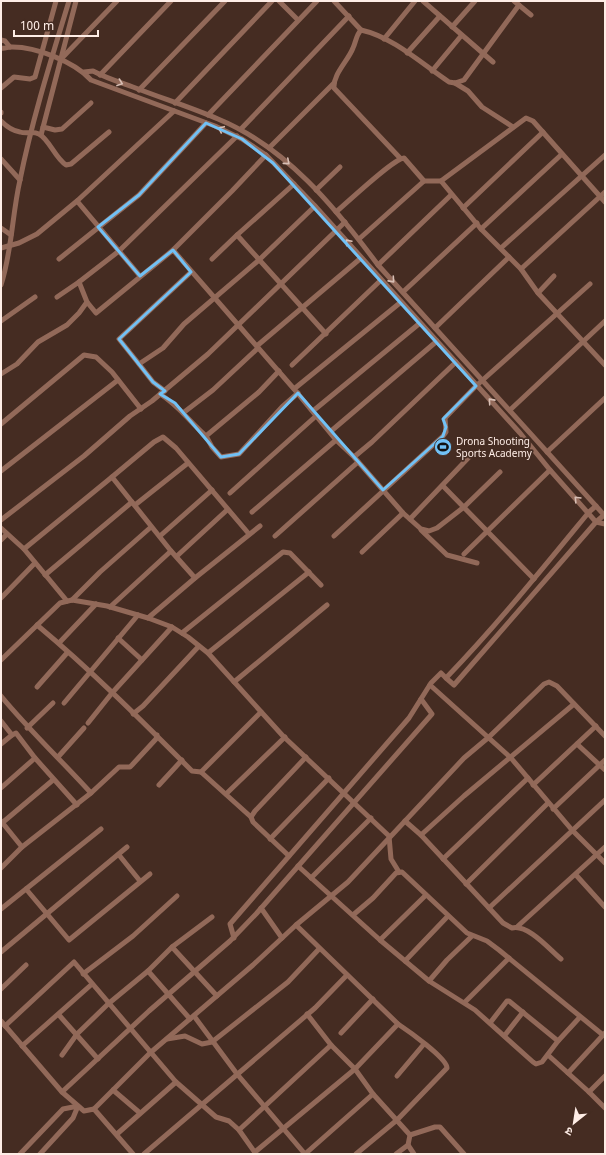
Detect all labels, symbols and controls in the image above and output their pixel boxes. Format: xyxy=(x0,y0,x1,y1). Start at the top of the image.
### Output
scale bar xyxy=(14,12,98,38)
text: 100 m xyxy=(20,19,54,35)
one-way arrow xyxy=(117,78,124,86)
one-way arrow xyxy=(217,126,225,134)
one-way arrow xyxy=(282,157,290,164)
one-way arrow xyxy=(345,240,352,247)
one-way arrow xyxy=(387,275,394,282)
one-way arrow xyxy=(489,399,496,406)
place label: Drona Shooting Sports Academy xyxy=(456,436,533,461)
sports icon: Drona Shooting Sports Academy xyxy=(433,437,453,457)
one-way arrow xyxy=(574,496,582,504)
north arrow xyxy=(554,1103,594,1143)
text: उ xyxy=(563,1123,576,1138)

